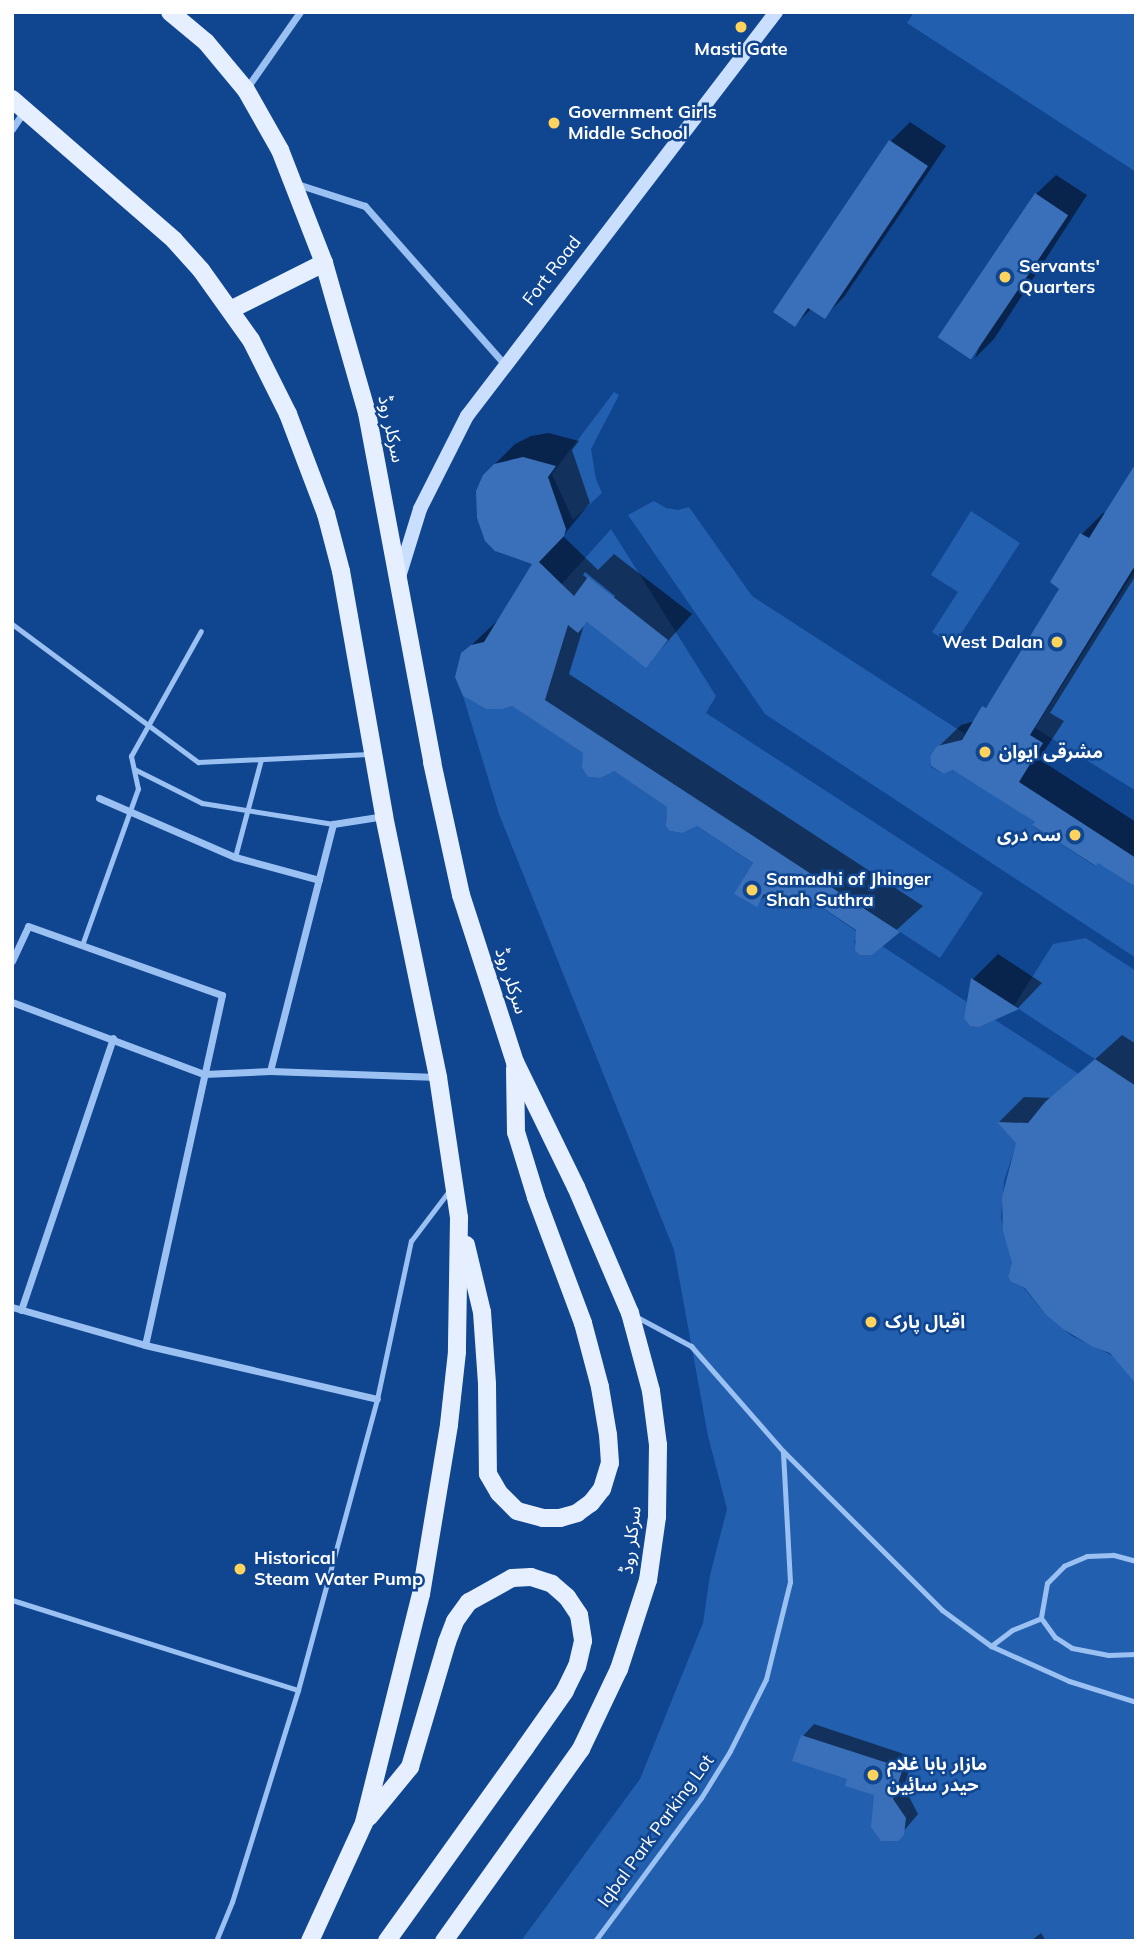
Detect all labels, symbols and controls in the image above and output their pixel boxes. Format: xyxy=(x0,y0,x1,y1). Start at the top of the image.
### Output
marker: Masti Gate xyxy=(733,19,749,35)
place label: Masti Gate xyxy=(694,38,788,60)
place label: Government Girls Middle School xyxy=(568,102,717,144)
marker: Government Girls Middle School xyxy=(546,115,562,131)
street label: Fort Road xyxy=(518,232,586,310)
place label: Servants' Quarters xyxy=(1019,256,1100,298)
marker: Servants' Quarters xyxy=(997,269,1013,285)
street label: سرکلر روڈ xyxy=(373,393,409,465)
place label: West Dalan xyxy=(942,631,1043,653)
marker: West Dalan xyxy=(1049,634,1065,650)
place label: مشرقی ایوان xyxy=(999,741,1103,763)
marker: مشرقی ایوان xyxy=(977,744,993,760)
place label: سہ دری xyxy=(997,824,1061,846)
marker: سہ دری xyxy=(1067,827,1083,843)
place label: Samadhi of Jhinger Shah Suthra xyxy=(766,869,931,912)
marker: Samadhi of Jhinger Shah Suthra xyxy=(744,882,760,898)
street label: سرکلر روڈ xyxy=(490,945,532,1017)
place label: اقبال پارک xyxy=(885,1311,965,1333)
marker: اقبال پارک xyxy=(863,1314,879,1330)
street label: سرکلر روڈ xyxy=(616,1505,646,1575)
place label: Historical Steam Water Pump xyxy=(254,1548,423,1590)
marker: Historical Steam Water Pump xyxy=(232,1561,248,1577)
street label: Iqbal Park Parking Lot xyxy=(593,1751,719,1911)
place label: مازار بابا غلام حیدر سائِین xyxy=(887,1754,987,1796)
marker: مازار بابا غلام حیدر سائِین xyxy=(865,1767,881,1783)

